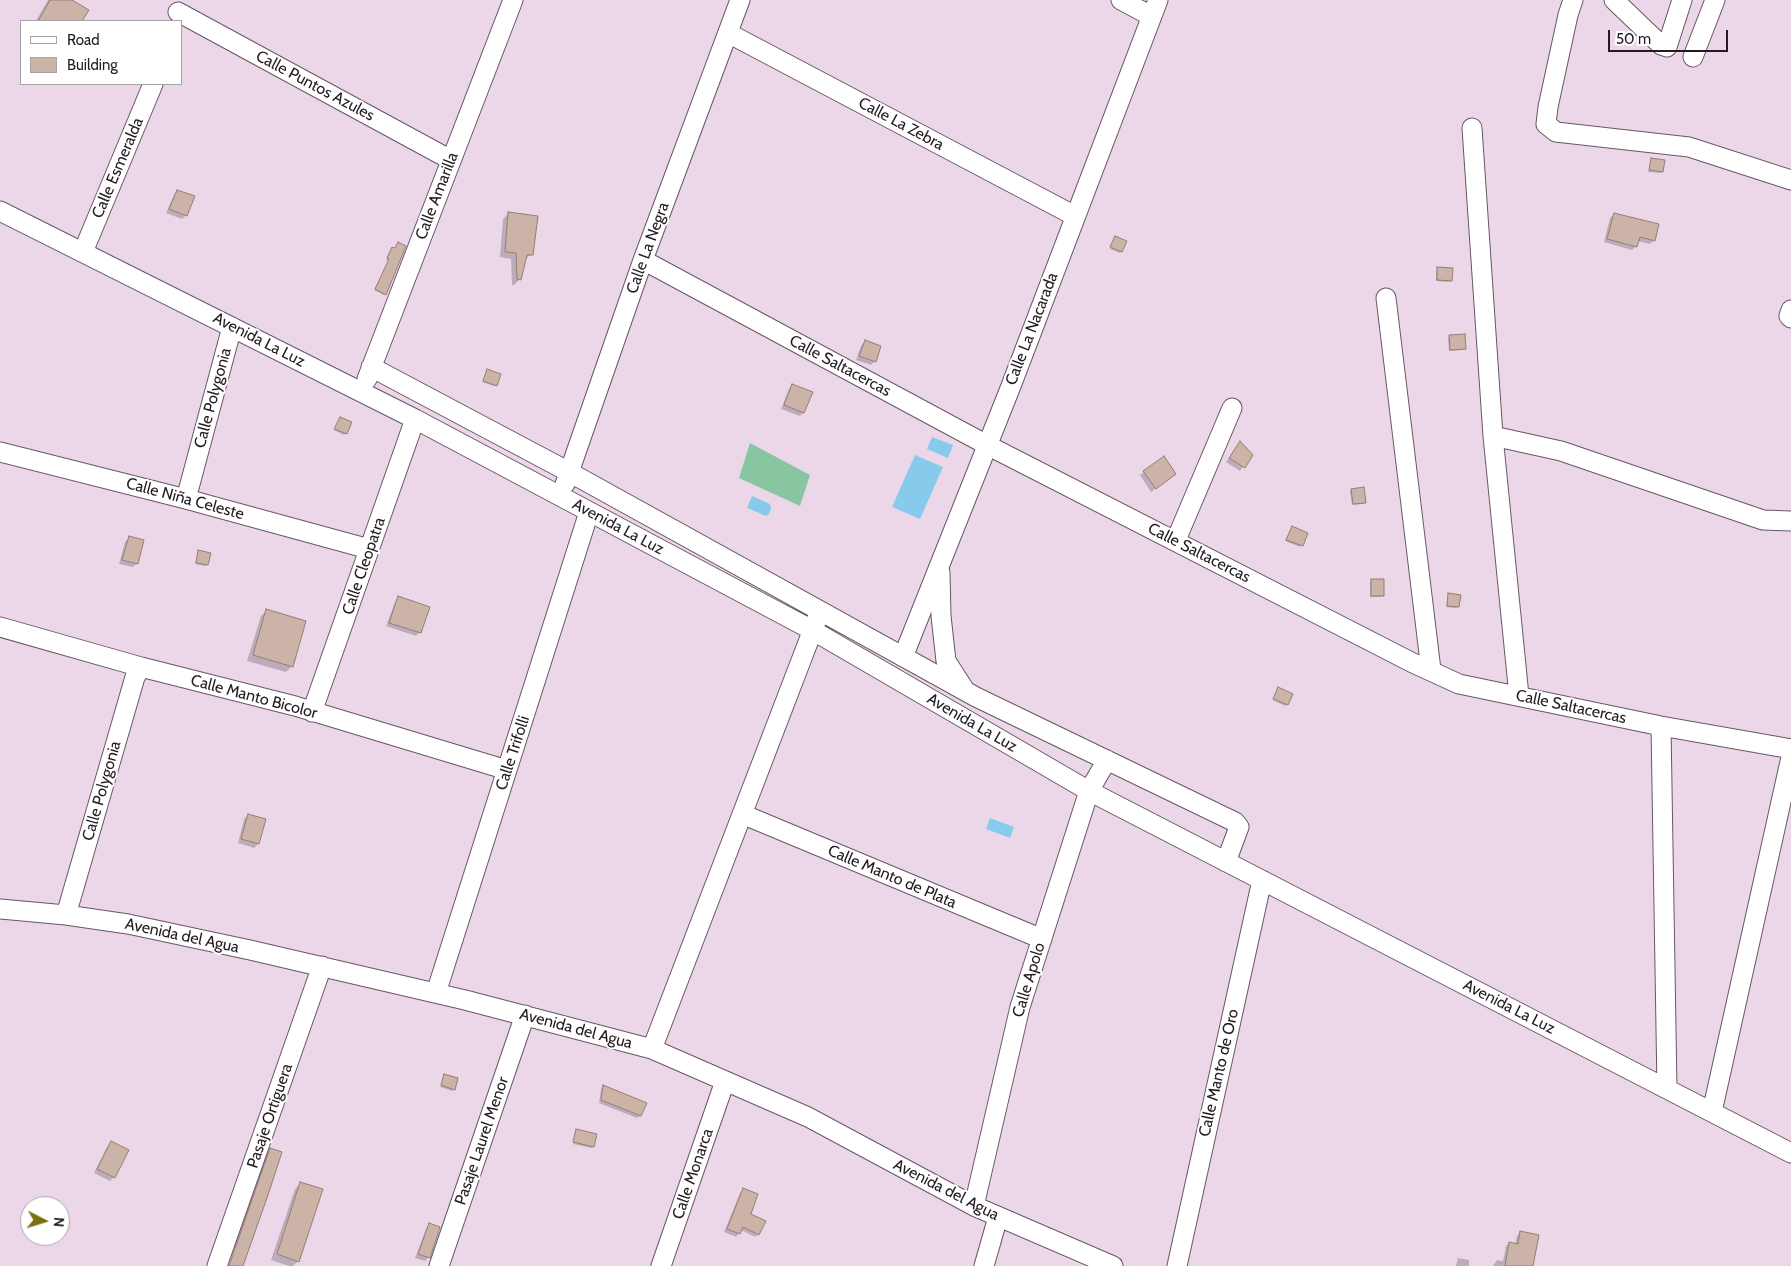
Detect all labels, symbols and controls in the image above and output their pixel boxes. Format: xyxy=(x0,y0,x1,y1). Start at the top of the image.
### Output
legend xyxy=(20,20,182,85)
scale bar xyxy=(1611,20,1731,52)
text: 50 m xyxy=(1616,30,1651,48)
text: Road xyxy=(67,31,100,49)
street label: Calle Puntos Azules xyxy=(252,47,378,125)
text: Building xyxy=(67,56,118,74)
street label: Calle La Zebra xyxy=(855,93,947,155)
street label: Calle Esmeralda xyxy=(88,115,148,221)
street label: Calle Amarilla xyxy=(412,150,462,242)
street label: Calle La Negra xyxy=(623,200,673,296)
street label: Calle La Nacarada xyxy=(1002,270,1062,388)
street label: Avenida La Luz xyxy=(210,309,308,371)
street label: Calle Saltacercas xyxy=(786,331,894,401)
street label: Calle Polygonia xyxy=(190,346,236,450)
street label: Calle Niña Celeste xyxy=(124,474,246,524)
street label: Avenida La Luz xyxy=(569,495,667,559)
street label: Calle Cleopatra xyxy=(338,515,390,617)
street label: Calle Saltacercas xyxy=(1145,519,1253,587)
street label: Calle Manto Bicolor xyxy=(189,671,319,723)
street label: Calle Saltacercas xyxy=(1514,686,1628,728)
street label: Avenida La Luz xyxy=(924,689,1020,757)
street label: Calle Trifolli xyxy=(492,713,534,793)
street label: Calle Polygonia xyxy=(79,739,125,843)
street label: Calle Manto de Plata xyxy=(825,841,959,913)
street label: Avenida del Agua xyxy=(123,915,241,957)
street label: Calle Apolo xyxy=(1009,940,1049,1020)
street label: Avenida La Luz xyxy=(1460,976,1558,1038)
street label: Avenida del Agua xyxy=(518,1005,634,1053)
street label: Calle Manto de Oro xyxy=(1195,1007,1243,1139)
street label: Pasaje Ortiguera xyxy=(243,1061,297,1171)
street label: Pasaje Laurel Menor xyxy=(451,1074,513,1208)
street label: Calle Monarca xyxy=(668,1126,718,1222)
street label: Avenida del Agua xyxy=(890,1155,1002,1225)
north arrow xyxy=(20,1196,70,1246)
text: N xyxy=(50,1217,68,1228)

